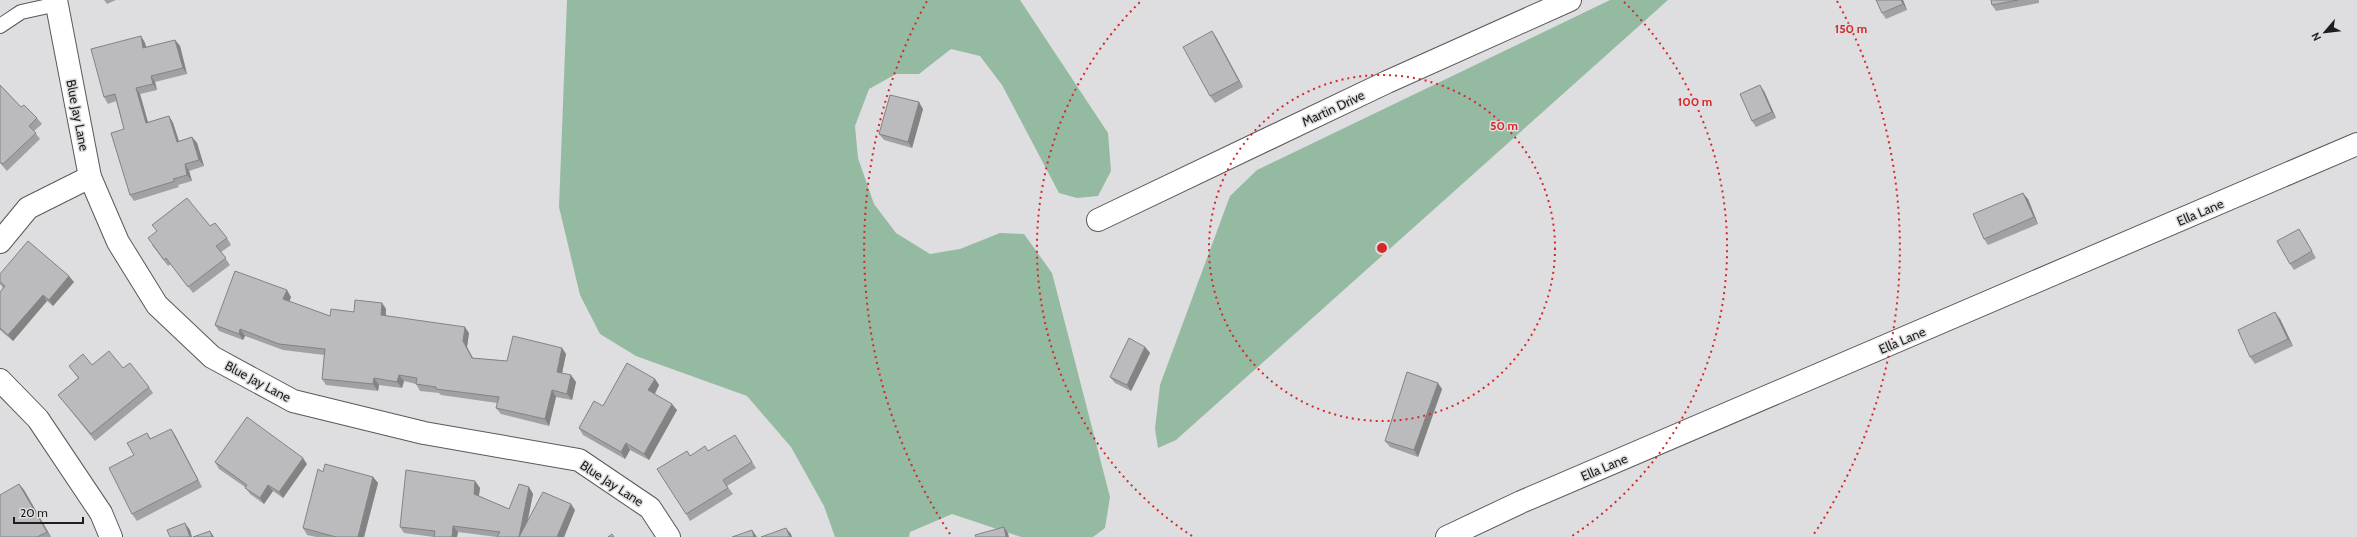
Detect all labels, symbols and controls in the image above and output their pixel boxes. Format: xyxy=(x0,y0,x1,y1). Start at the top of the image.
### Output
north arrow xyxy=(2305,12,2345,52)
text: 150 m xyxy=(1835,21,1867,36)
text: N xyxy=(2308,30,2324,43)
street label: Blue Jay Lane xyxy=(63,78,93,152)
street label: Martin Drive xyxy=(1299,86,1367,129)
text: 100 m xyxy=(1678,94,1712,109)
text: 50 m xyxy=(1490,118,1518,133)
street label: Ella Lane xyxy=(2174,195,2226,229)
centre of rings xyxy=(1375,241,1389,255)
street label: Ella Lane xyxy=(1876,323,1928,357)
street label: Blue Jay Lane xyxy=(222,357,294,405)
street label: Ella Lane xyxy=(1578,450,1630,484)
street label: Blue Jay Lane xyxy=(577,457,647,510)
scale bar xyxy=(14,499,83,525)
text: 20 m xyxy=(20,505,48,520)

